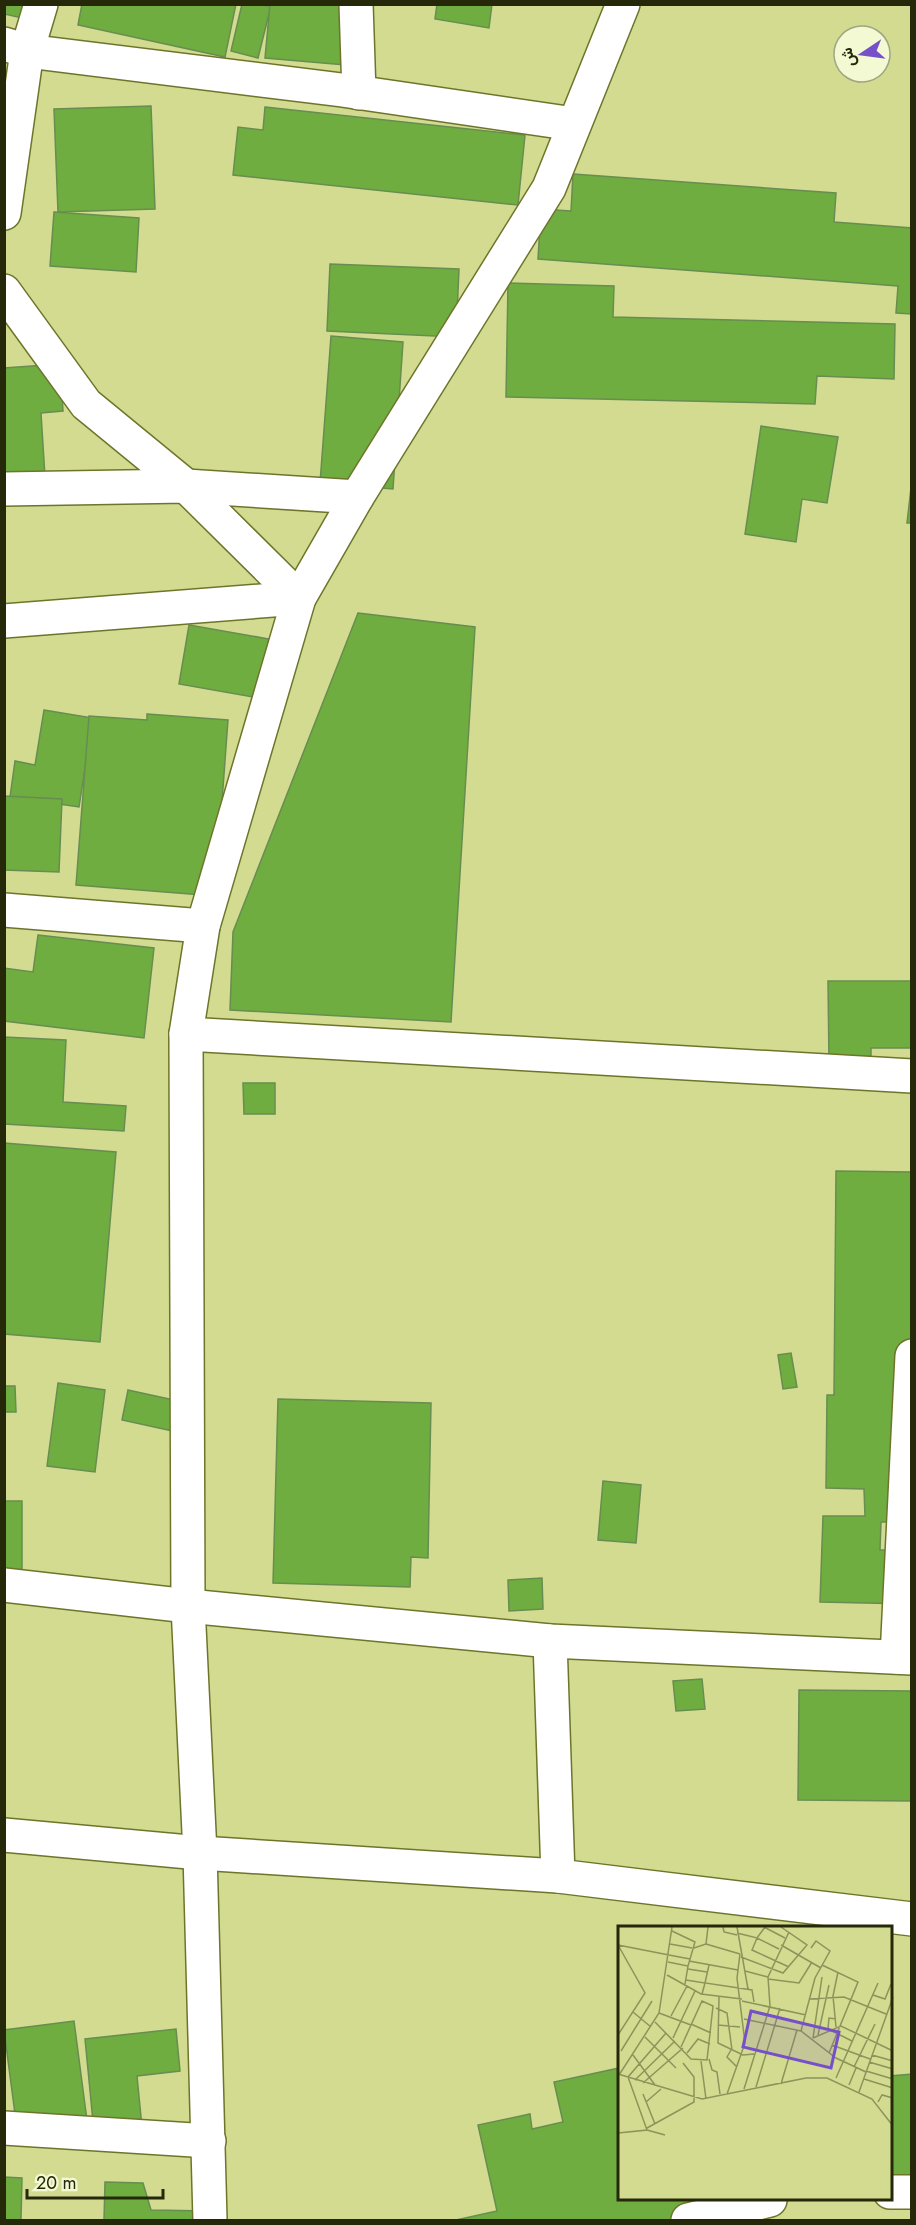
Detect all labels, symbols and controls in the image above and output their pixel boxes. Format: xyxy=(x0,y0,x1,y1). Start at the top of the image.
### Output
north arrow xyxy=(832,24,892,84)
text: ش xyxy=(835,45,861,69)
inset map xyxy=(618,1926,892,2201)
scale bar xyxy=(27,2162,164,2200)
text: 20 m xyxy=(36,2170,76,2196)

